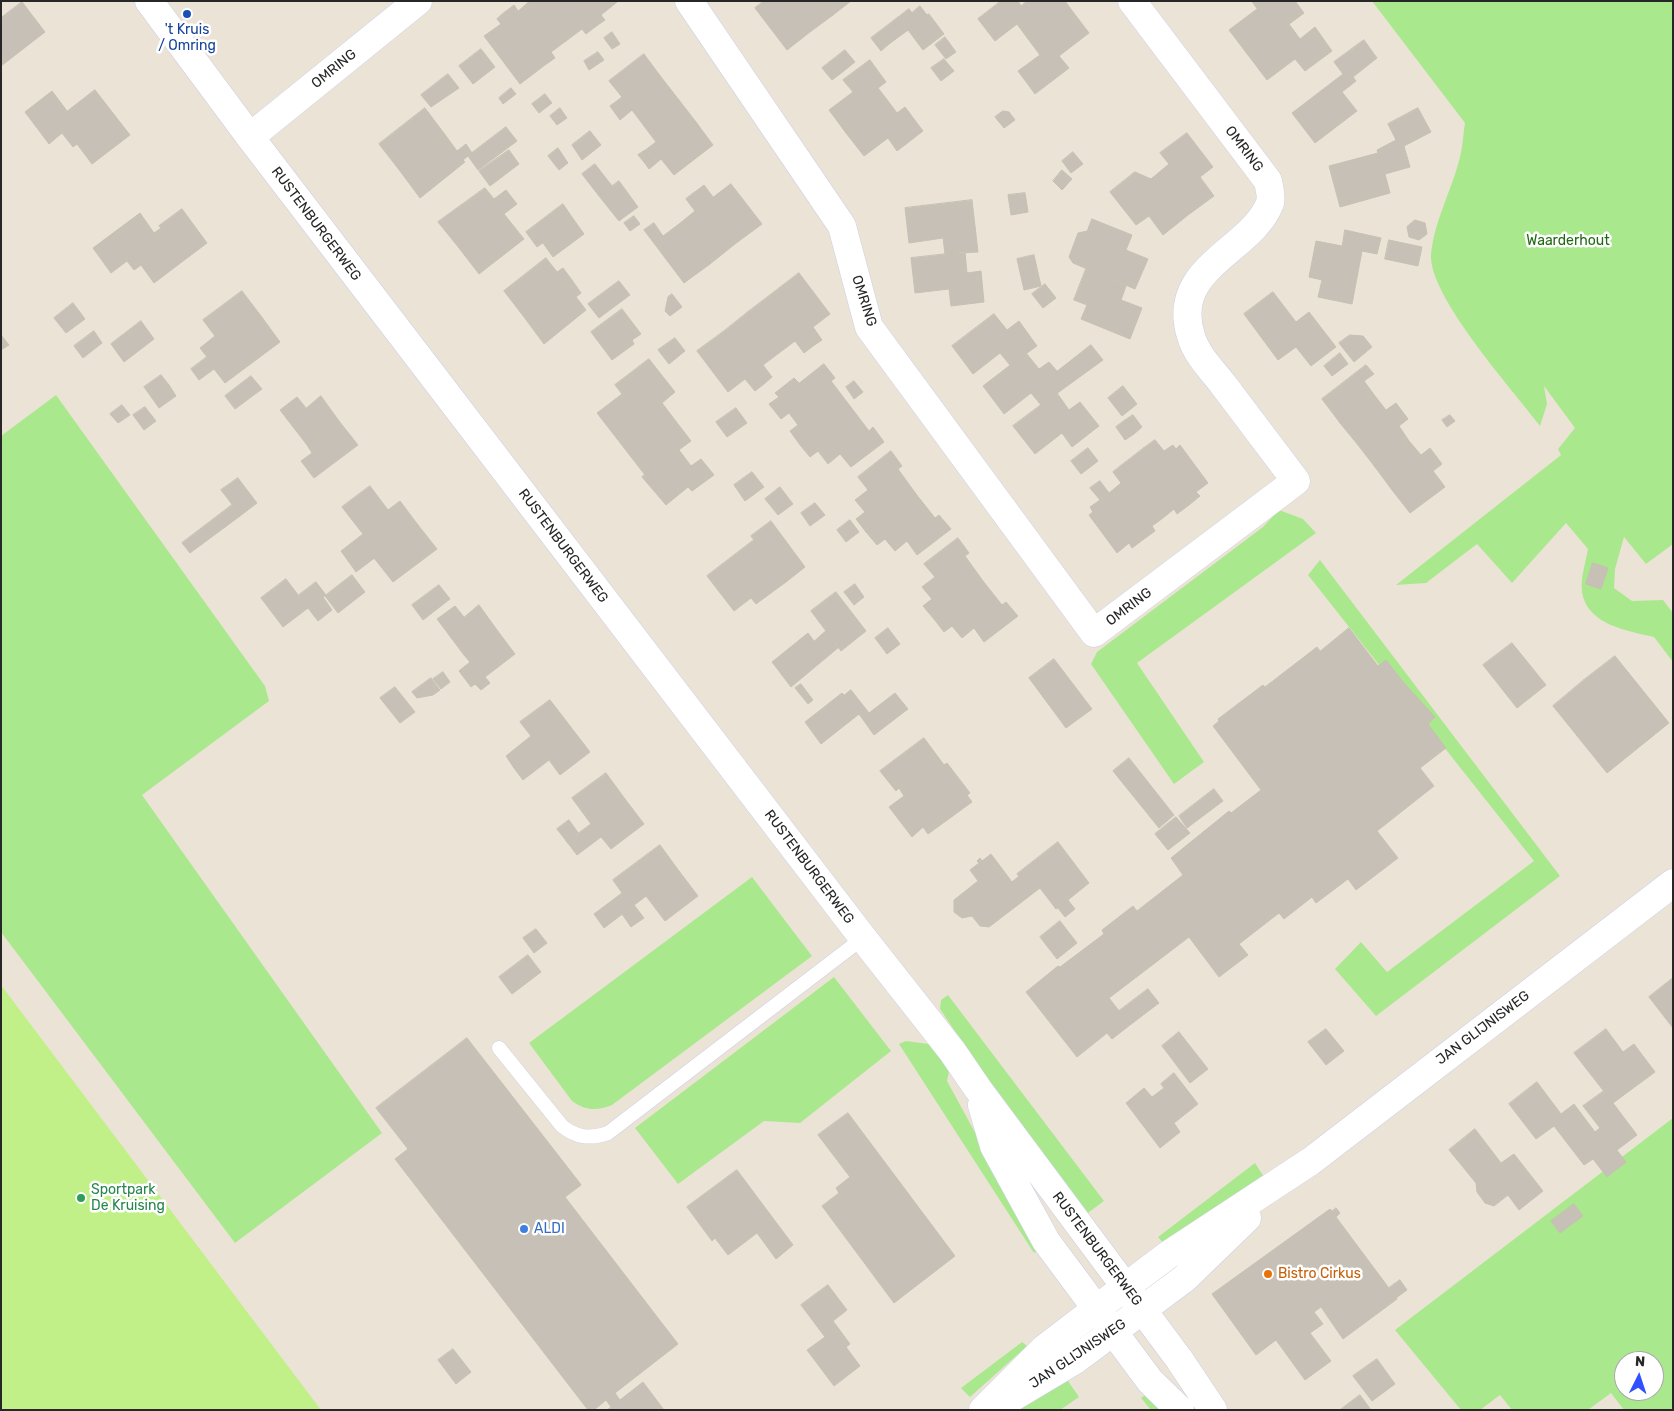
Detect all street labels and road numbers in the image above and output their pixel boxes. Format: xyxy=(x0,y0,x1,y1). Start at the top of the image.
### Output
street label: OMRING xyxy=(308,46,360,92)
street label: OMRING xyxy=(1221,123,1267,175)
street label: RUSTENBURGERWEG xyxy=(268,164,364,284)
street label: OMRING xyxy=(848,273,880,329)
street label: RUSTENBURGERWEG xyxy=(515,486,611,606)
street label: OMRING xyxy=(1103,584,1155,630)
street label: RUSTENBURGERWEG xyxy=(761,807,857,927)
street label: JAN GLIJNISWEG xyxy=(1433,987,1533,1069)
street label: RUSTENBURGERWEG xyxy=(1049,1189,1145,1309)
street label: JAN GLIJNISWEG xyxy=(1027,1316,1129,1392)

